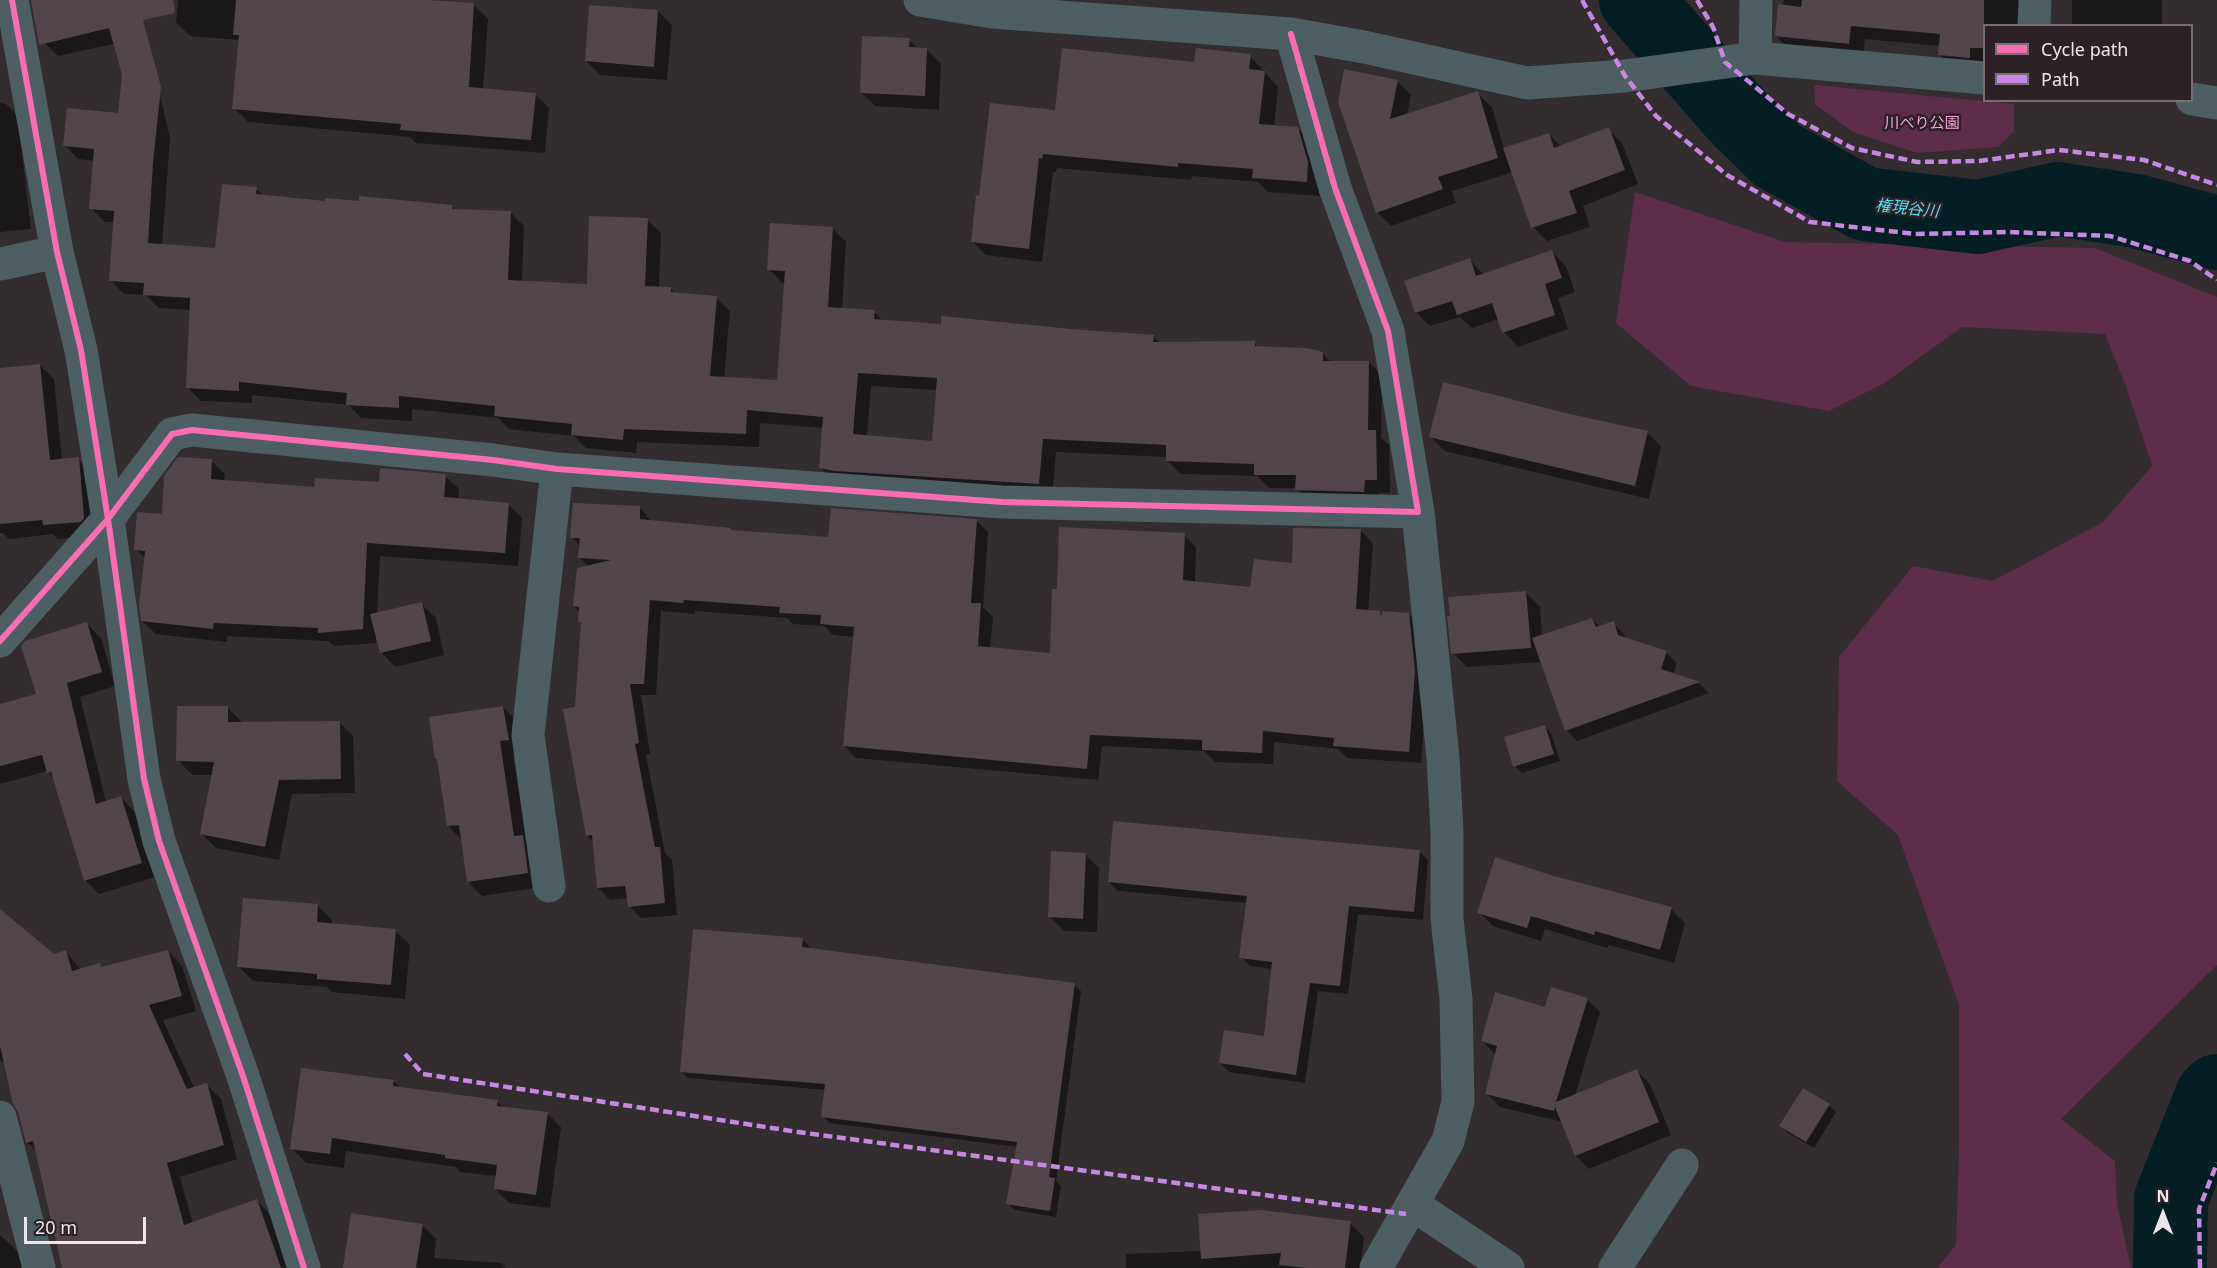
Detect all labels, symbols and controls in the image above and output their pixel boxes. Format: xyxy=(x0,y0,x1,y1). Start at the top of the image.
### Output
legend xyxy=(1983,24,2193,102)
text: Cycle path xyxy=(2041,37,2128,61)
text: Path xyxy=(2041,67,2080,91)
park label: 川べり公園 xyxy=(1885,115,1959,133)
water label: 権現谷川 xyxy=(1874,196,1940,222)
north arrow xyxy=(2133,1184,2193,1244)
text: N xyxy=(2156,1185,2170,1207)
scale bar xyxy=(27,1205,148,1243)
text: 20 m xyxy=(35,1215,77,1239)

